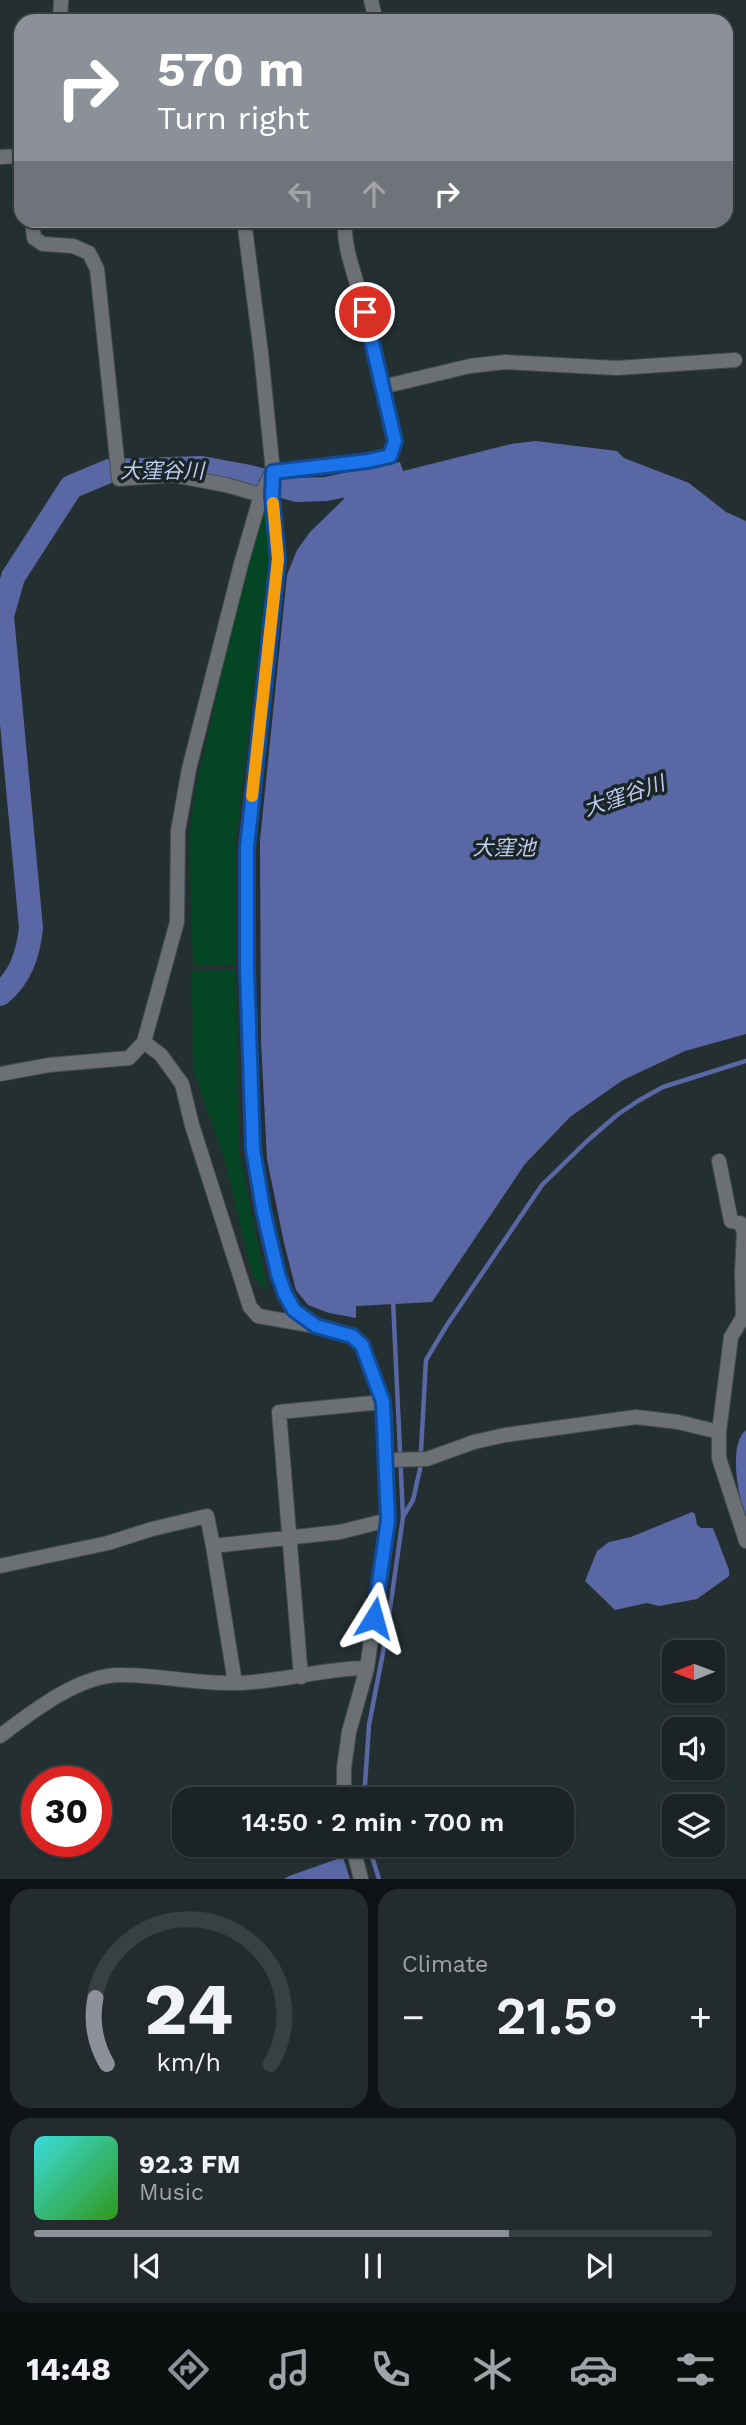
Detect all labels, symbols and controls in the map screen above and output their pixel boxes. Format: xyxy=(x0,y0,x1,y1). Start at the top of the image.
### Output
text: 570 m xyxy=(157,40,304,98)
icon: right xyxy=(42,42,133,133)
text: Turn right xyxy=(157,99,309,137)
icon: left xyxy=(282,175,320,213)
icon: ahead xyxy=(355,175,393,213)
icon: right xyxy=(428,175,466,213)
pin xyxy=(335,282,395,342)
icon: arrive xyxy=(346,293,384,331)
water label: 大窪谷川 xyxy=(120,458,206,483)
water label: 大窪谷川 xyxy=(580,769,670,821)
water label: 大窪池 xyxy=(473,835,537,860)
position arrow xyxy=(337,1581,411,1655)
north arrow xyxy=(662,1640,724,1703)
map controls xyxy=(662,1640,725,1857)
button: sound xyxy=(662,1717,725,1780)
speed limit sign: 30 xyxy=(21,1766,112,1857)
button: layers xyxy=(662,1794,725,1857)
text: 14:50 · 2 min · 700 m xyxy=(242,1807,504,1837)
text: Climate xyxy=(402,1951,488,1978)
text: 24 xyxy=(144,1967,234,2053)
text: 21.5° xyxy=(496,1986,618,2047)
text: − xyxy=(402,1995,425,2039)
text: + xyxy=(689,1995,712,2039)
text: km/h xyxy=(157,2048,221,2077)
text: 92.3 FM xyxy=(139,2149,240,2179)
text: Music xyxy=(139,2179,204,2206)
icon: previous xyxy=(128,2247,166,2285)
icon: pause xyxy=(354,2247,392,2285)
icon: next xyxy=(580,2247,618,2285)
icon: directions xyxy=(164,2345,213,2394)
icon: music xyxy=(265,2345,314,2394)
icon: phone xyxy=(366,2345,415,2394)
icon: climate xyxy=(468,2345,517,2394)
icon: car xyxy=(569,2345,618,2394)
icon: filters xyxy=(671,2345,720,2394)
text: 14:48 xyxy=(26,2350,111,2388)

